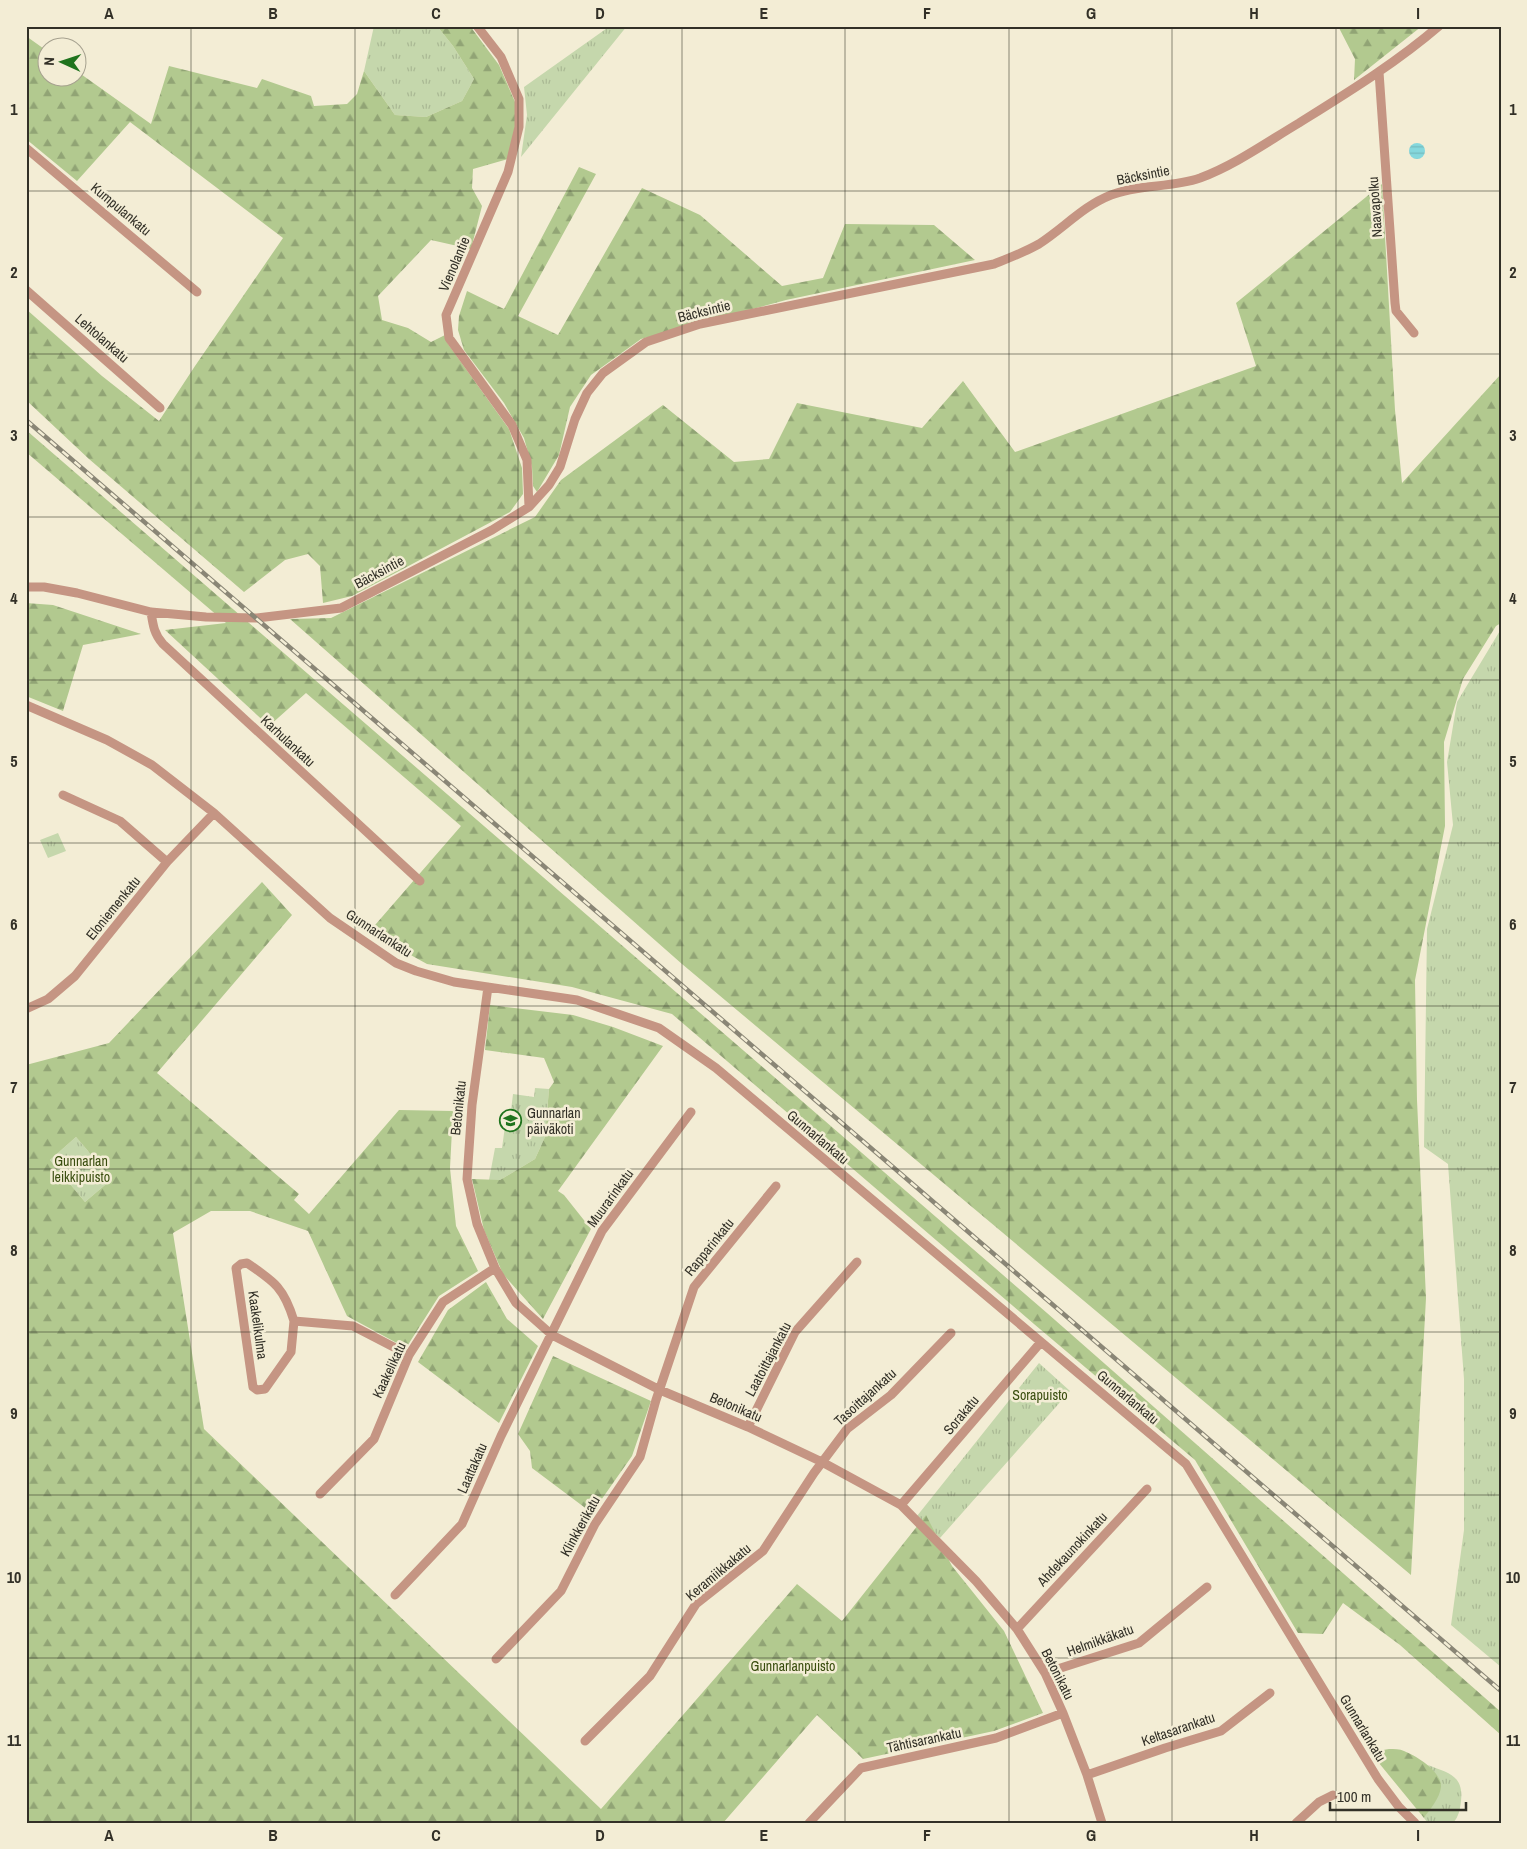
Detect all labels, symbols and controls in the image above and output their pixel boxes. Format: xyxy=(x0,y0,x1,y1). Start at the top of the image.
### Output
text: A xyxy=(104,2,114,24)
text: B xyxy=(268,2,278,24)
text: C xyxy=(431,2,441,24)
text: D xyxy=(595,2,605,24)
text: E xyxy=(760,2,769,24)
text: F xyxy=(923,2,931,24)
text: G xyxy=(1086,2,1096,24)
text: H xyxy=(1249,2,1259,24)
text: I xyxy=(1416,2,1420,24)
north arrow xyxy=(38,38,88,88)
text: N xyxy=(40,57,58,66)
text: 1 xyxy=(10,98,18,120)
text: 1 xyxy=(1509,98,1517,120)
street label: Bäcksintie xyxy=(1115,161,1171,189)
street label: Naavapolku xyxy=(1364,176,1386,238)
street label: Kumpulankatu xyxy=(87,179,155,239)
street label: Vienolantie xyxy=(434,234,474,294)
text: 2 xyxy=(10,261,18,283)
text: 2 xyxy=(1509,261,1517,283)
street label: Bäcksintie xyxy=(676,296,732,326)
street label: Lehtolankatu xyxy=(71,310,133,366)
text: 3 xyxy=(10,424,18,446)
text: 3 xyxy=(1509,424,1517,446)
street label: Bäcksintie xyxy=(351,551,407,593)
text: 4 xyxy=(10,587,18,609)
text: 4 xyxy=(1509,587,1517,609)
street label: Karhulankatu xyxy=(257,711,319,771)
text: 5 xyxy=(10,750,18,772)
text: 5 xyxy=(1509,750,1517,772)
street label: Eloniemenkatu xyxy=(82,873,144,943)
street label: Gunnarlankatu xyxy=(343,905,415,961)
text: 6 xyxy=(10,913,18,935)
text: 6 xyxy=(1509,913,1517,935)
text: 7 xyxy=(10,1076,18,1098)
text: 7 xyxy=(1509,1076,1517,1098)
street label: Betonikatu xyxy=(446,1080,470,1136)
place label: Gunnarlan päiväkoti xyxy=(527,1104,581,1138)
street label: Gunnarlankatu xyxy=(783,1106,853,1168)
school or university icon: Gunnarlan päiväkoti xyxy=(499,1109,523,1133)
park label: Gunnarlan leikkipuisto xyxy=(52,1152,110,1186)
street label: Muurarinkatu xyxy=(583,1165,637,1231)
street label: Rapparinkatu xyxy=(680,1215,738,1279)
text: 8 xyxy=(10,1239,18,1261)
text: 8 xyxy=(1509,1239,1517,1261)
street label: Kaakelikulma xyxy=(244,1290,272,1361)
street label: Laatoittajankatu xyxy=(741,1319,795,1399)
street label: Kaakelikatu xyxy=(368,1339,410,1401)
street label: Tasoittajankatu xyxy=(830,1364,900,1430)
street label: Gunnarlankatu xyxy=(1093,1366,1163,1428)
park label: Sorapuisto xyxy=(1012,1386,1068,1404)
street label: Betonikatu xyxy=(707,1388,765,1426)
street label: Sorakatu xyxy=(939,1392,983,1438)
text: 9 xyxy=(10,1402,18,1424)
text: 9 xyxy=(1509,1402,1517,1424)
street label: Laattakatu xyxy=(453,1440,491,1496)
street label: Klinkkerikatu xyxy=(556,1493,604,1559)
street label: Ahdekaunokinkatu xyxy=(1032,1508,1111,1591)
street label: Keramiikkakatu xyxy=(682,1539,754,1605)
text: 10 xyxy=(7,1566,21,1588)
text: 10 xyxy=(1506,1566,1520,1588)
street label: Helmikkäkatu xyxy=(1064,1620,1136,1660)
street label: Betonikatu xyxy=(1038,1645,1078,1703)
park label: Gunnarlanpuisto xyxy=(751,1657,835,1675)
street label: Gunnarlankatu xyxy=(1336,1691,1390,1765)
street label: Keltasarankatu xyxy=(1139,1708,1217,1750)
street label: Tähtisarankatu xyxy=(885,1723,963,1757)
text: 11 xyxy=(7,1729,22,1751)
text: 11 xyxy=(1506,1729,1521,1751)
scale bar xyxy=(1330,1779,1466,1811)
text: 100 m xyxy=(1337,1786,1371,1807)
text: A xyxy=(104,1824,114,1846)
text: B xyxy=(268,1824,278,1846)
text: C xyxy=(431,1824,441,1846)
text: D xyxy=(595,1824,605,1846)
text: E xyxy=(760,1824,769,1846)
text: F xyxy=(923,1824,931,1846)
text: G xyxy=(1086,1824,1096,1846)
text: H xyxy=(1249,1824,1259,1846)
text: I xyxy=(1416,1824,1420,1846)

